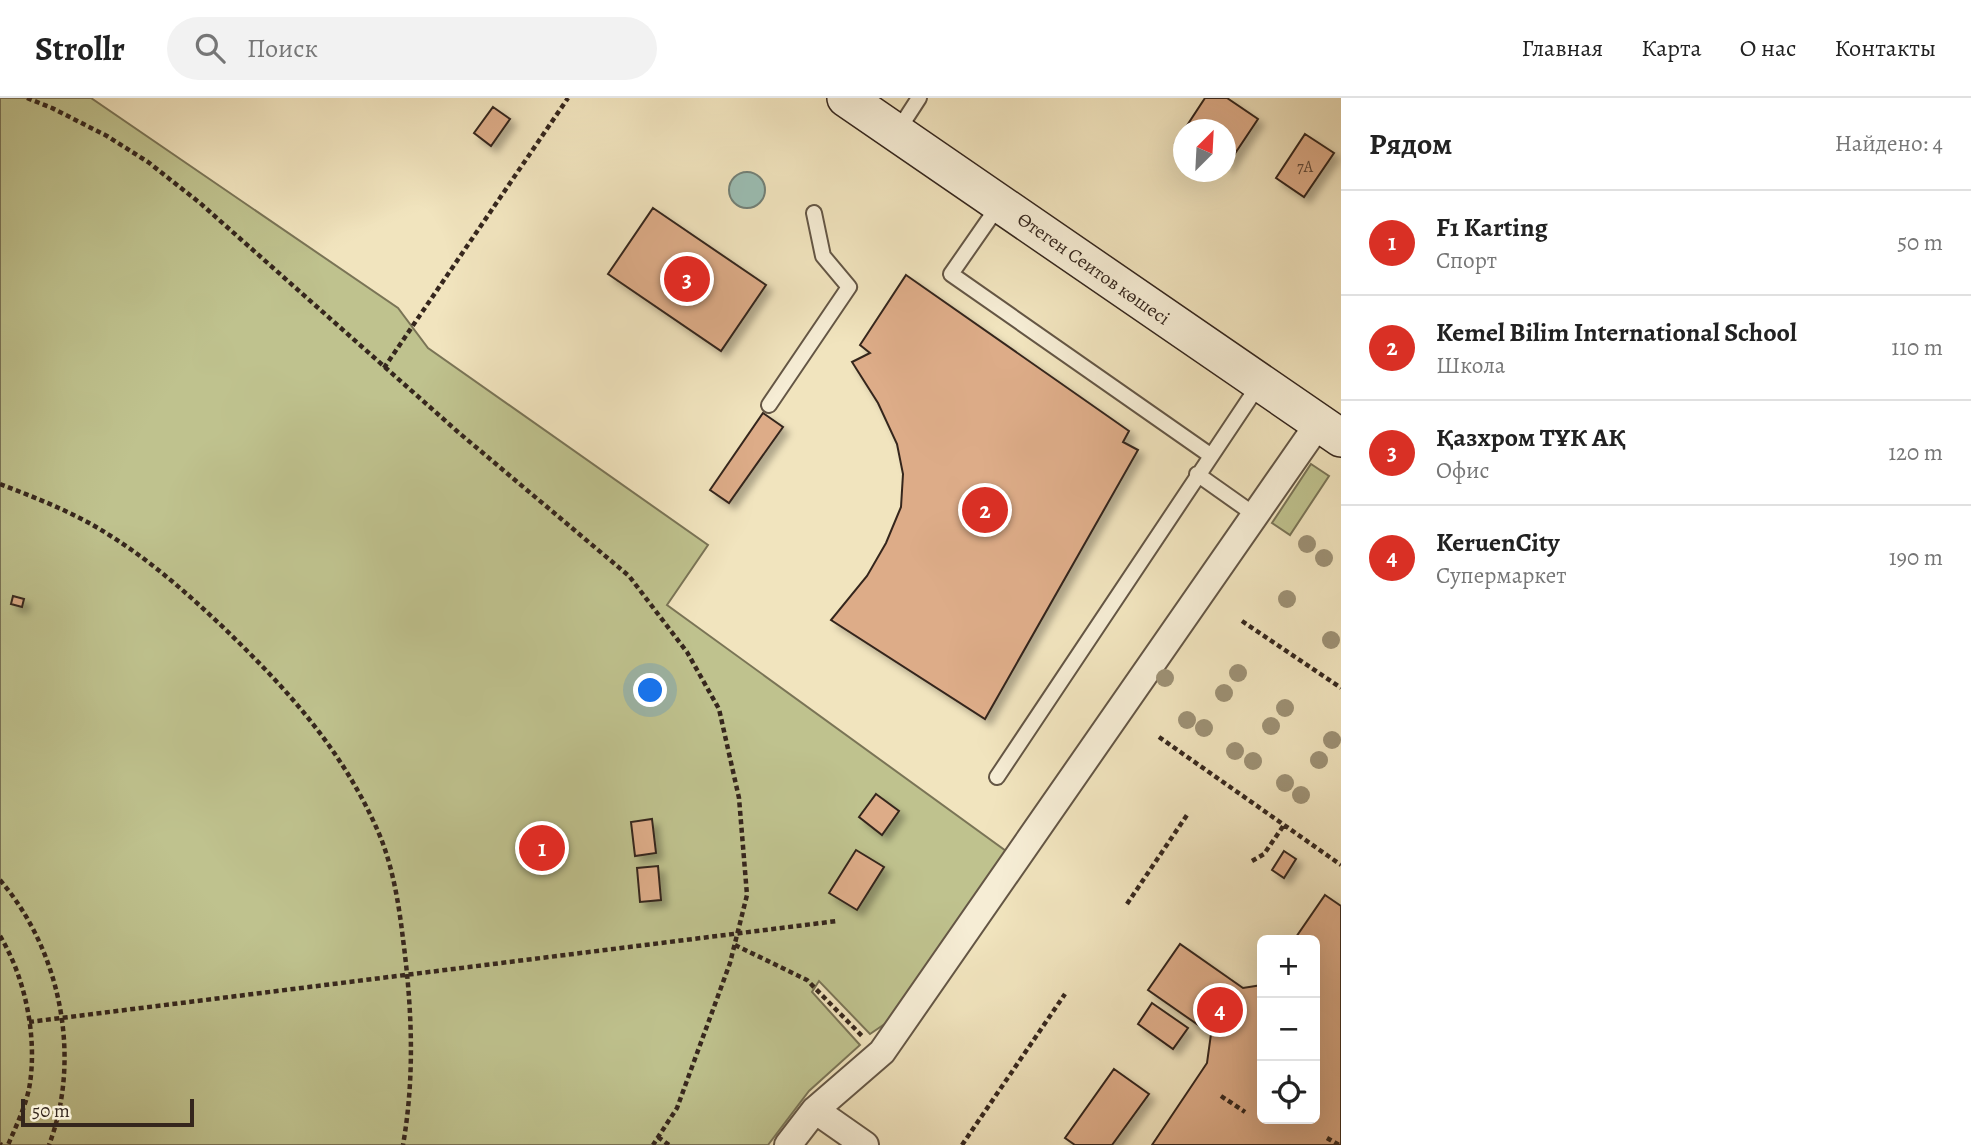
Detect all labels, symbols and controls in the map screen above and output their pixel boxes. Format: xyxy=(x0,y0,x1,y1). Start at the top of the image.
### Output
search box xyxy=(167,17,657,80)
text: Strollr xyxy=(35,26,125,71)
icon: search xyxy=(191,29,229,67)
text: Поиск xyxy=(247,31,318,66)
text: Главная xyxy=(1522,32,1603,64)
text: Карта xyxy=(1641,32,1702,64)
text: О нас xyxy=(1740,32,1796,64)
text: Контакты xyxy=(1834,32,1936,64)
north arrow xyxy=(1173,119,1236,182)
text: Рядом xyxy=(1369,124,1452,164)
text: Найдено: 4 xyxy=(1835,128,1943,159)
house number: 7А xyxy=(1297,156,1314,178)
street label: Өтеген Сеитов көшесі xyxy=(1012,206,1175,331)
text: F1 Karting xyxy=(1436,210,1548,245)
text: 1 xyxy=(1388,227,1396,258)
text: 50 m xyxy=(1897,227,1943,258)
text: Спорт xyxy=(1436,245,1497,276)
pin: 3 xyxy=(664,253,710,305)
text: Kemel Bilim International School xyxy=(1436,315,1797,350)
text: 2 xyxy=(1386,332,1398,363)
text: 110 m xyxy=(1891,332,1943,363)
text: Школа xyxy=(1436,350,1505,381)
text: Қазхром ТҰК АҚ xyxy=(1436,420,1626,455)
text: 3 xyxy=(1387,437,1397,468)
text: 120 m xyxy=(1888,437,1943,468)
text: Офис xyxy=(1436,455,1489,486)
pin: 2 xyxy=(962,484,1008,536)
text: KeruenCity xyxy=(1436,525,1560,560)
text: 4 xyxy=(1387,542,1397,573)
text: 190 m xyxy=(1889,542,1943,573)
text: Супермаркет xyxy=(1436,560,1567,591)
your location xyxy=(633,673,667,707)
pin: 1 xyxy=(519,822,565,874)
map controls xyxy=(1257,935,1320,1124)
button: + xyxy=(1257,935,1320,998)
pin: 4 xyxy=(1197,984,1243,1036)
button: − xyxy=(1257,998,1320,1061)
button: locate xyxy=(1257,1061,1320,1124)
scale bar xyxy=(21,1096,194,1128)
text: 50 m xyxy=(32,1098,70,1124)

